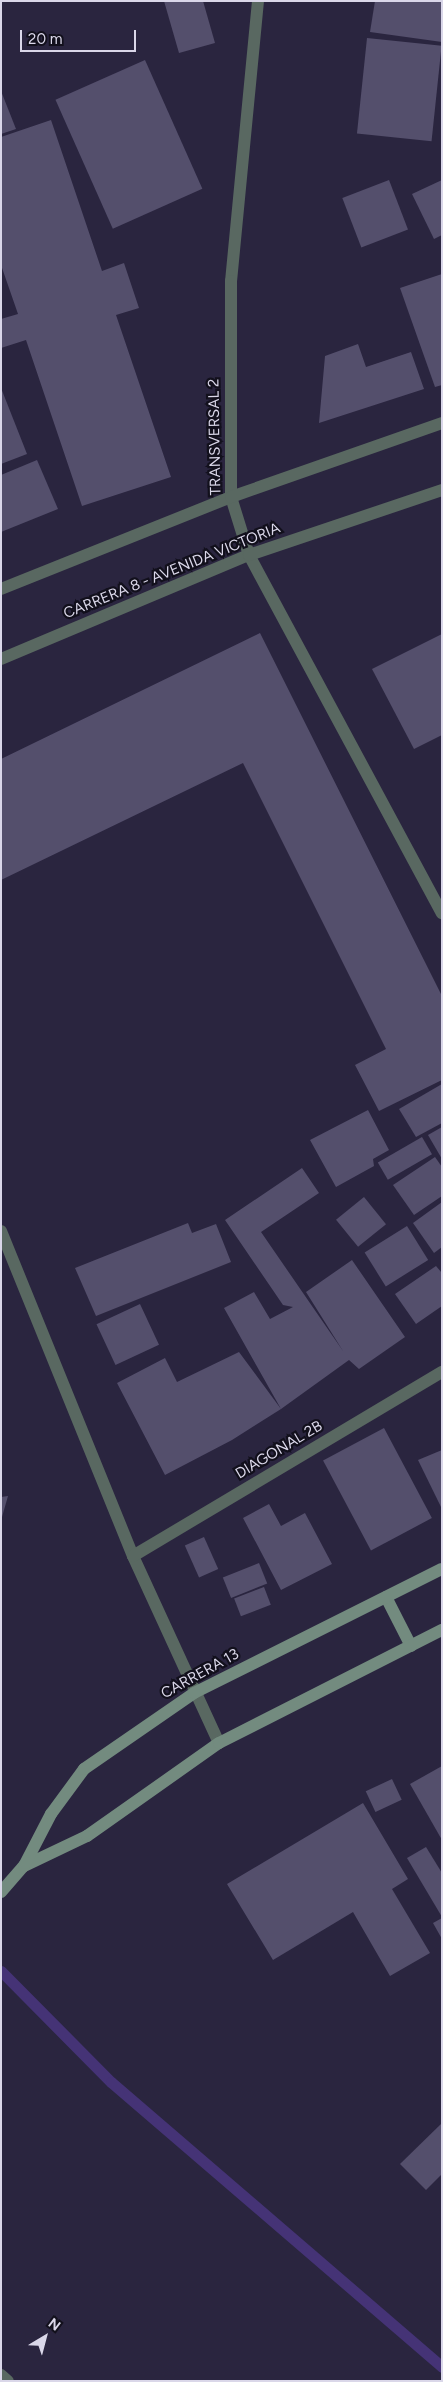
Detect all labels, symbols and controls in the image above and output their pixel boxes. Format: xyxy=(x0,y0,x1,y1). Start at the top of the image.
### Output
scale bar xyxy=(22,20,139,52)
text: 20 m xyxy=(28,30,62,48)
street label: TRANSVERSAL 2 xyxy=(205,379,225,495)
street label: CARRERA 8 - AVENIDA VICTORIA xyxy=(61,519,283,623)
street label: DIAGONAL 2B xyxy=(232,1417,326,1483)
street label: CARRERA 13 xyxy=(158,1645,242,1703)
north arrow xyxy=(20,2312,70,2362)
text: N xyxy=(45,2315,64,2335)

